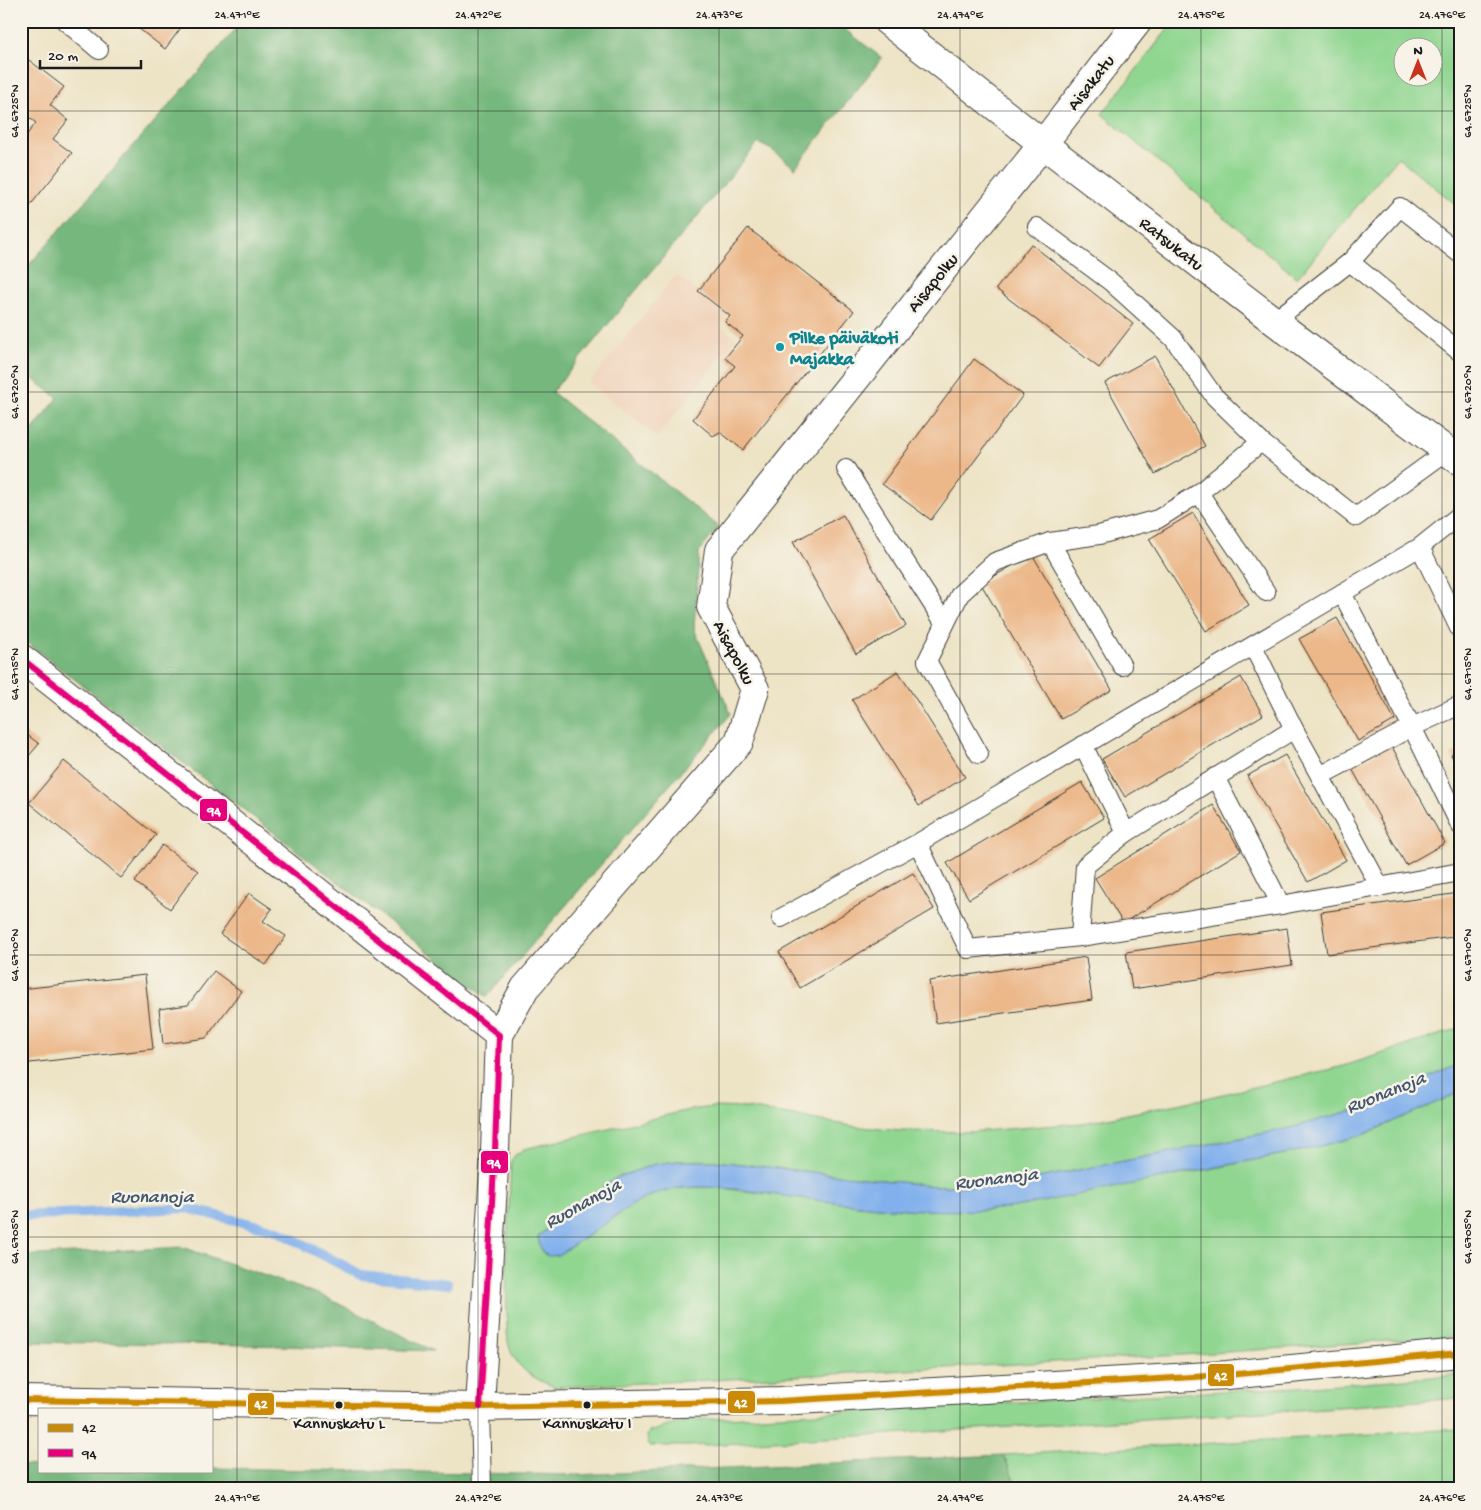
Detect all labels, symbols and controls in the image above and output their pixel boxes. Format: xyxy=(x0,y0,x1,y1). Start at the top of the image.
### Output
text: 24.471°E xyxy=(215,9,260,23)
text: 24.472°E xyxy=(455,9,502,23)
text: 24.473°E xyxy=(696,9,743,23)
text: 24.474°E xyxy=(937,9,983,23)
text: 24.475°E xyxy=(1178,9,1225,23)
text: 24.476°E xyxy=(1419,9,1466,23)
scale bar xyxy=(40,38,141,70)
north arrow xyxy=(1394,38,1444,88)
text: N xyxy=(1413,43,1423,60)
text: 20 m xyxy=(48,48,78,66)
street label: Aisakatu xyxy=(1064,51,1121,116)
text: 64.6725°N xyxy=(9,84,23,138)
text: 64.6725°N xyxy=(1462,84,1476,138)
street label: Ratsukatu xyxy=(1134,213,1207,277)
street label: Aisapolku xyxy=(904,249,964,317)
place label: Pilke päiväkoti Majakka xyxy=(789,329,899,371)
marker: Pilke päiväkoti Majakka xyxy=(774,341,786,353)
text: 64.6720°N xyxy=(9,365,23,419)
text: 64.6720°N xyxy=(1462,365,1476,419)
street label: Aisapolku xyxy=(707,617,759,689)
text: 64.6715°N xyxy=(9,648,23,700)
text: 64.6715°N xyxy=(1462,648,1476,700)
line badge: 94 xyxy=(199,798,228,822)
text: 94 xyxy=(206,804,221,821)
text: 64.6710°N xyxy=(9,928,23,981)
text: 64.6710°N xyxy=(1462,928,1476,981)
water label: Ruonanoja xyxy=(1343,1067,1431,1121)
line badge: 94 xyxy=(480,1150,509,1174)
text: 94 xyxy=(486,1156,501,1173)
water label: Ruonanoja xyxy=(954,1164,1041,1197)
water label: Ruonanoja xyxy=(542,1174,627,1235)
water label: Ruonanoja xyxy=(110,1187,195,1210)
text: 64.6705°N xyxy=(9,1210,23,1264)
text: 64.6705°N xyxy=(1462,1210,1476,1264)
line badge: 42 xyxy=(1207,1363,1235,1387)
text: 42 xyxy=(1213,1369,1228,1386)
line badge: 42 xyxy=(727,1390,756,1414)
line badge: 42 xyxy=(247,1392,275,1416)
text: 42 xyxy=(733,1396,748,1413)
text: 42 xyxy=(253,1397,268,1414)
marker: Kannuskatu L xyxy=(334,1400,344,1410)
marker: Kannuskatu I xyxy=(582,1400,592,1410)
legend xyxy=(38,1408,212,1472)
place label: Kannuskatu L xyxy=(293,1415,385,1435)
place label: Kannuskatu I xyxy=(542,1415,632,1435)
text: 42 xyxy=(82,1420,96,1438)
text: 94 xyxy=(81,1446,97,1464)
text: 24.471°E xyxy=(215,1492,260,1506)
text: 24.472°E xyxy=(455,1492,502,1506)
text: 24.473°E xyxy=(696,1492,743,1506)
text: 24.474°E xyxy=(937,1492,983,1506)
text: 24.475°E xyxy=(1178,1492,1225,1506)
text: 24.476°E xyxy=(1419,1492,1466,1506)

